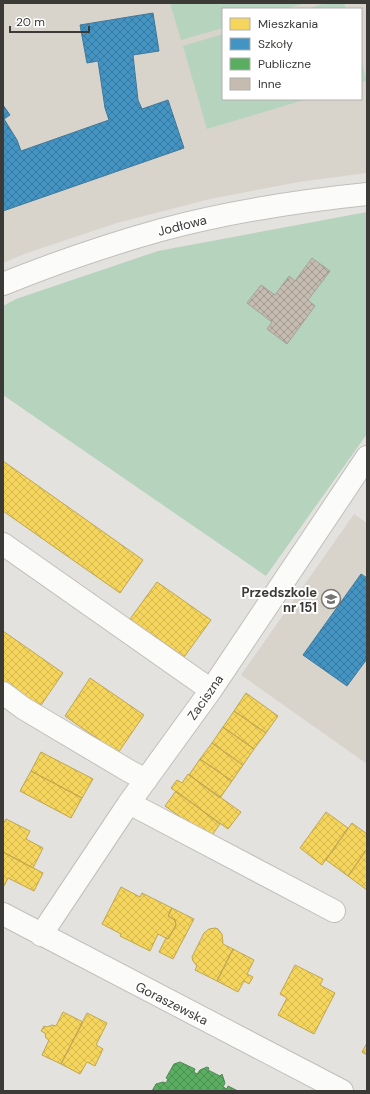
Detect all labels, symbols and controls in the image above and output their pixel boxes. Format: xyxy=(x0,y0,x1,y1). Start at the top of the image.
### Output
scale bar xyxy=(10,8,89,34)
legend xyxy=(222,8,362,100)
text: 20 m xyxy=(16,14,45,30)
text: Mieszkania xyxy=(258,16,318,32)
text: Szkoły xyxy=(258,36,293,52)
text: Publiczne xyxy=(258,56,311,72)
text: Inne xyxy=(258,76,282,92)
street label: Jodłowa xyxy=(156,211,208,240)
place label: Przedszkole nr 151 xyxy=(242,584,317,616)
school or university icon: Przedszkole nr 151 xyxy=(320,588,342,610)
street label: Zaciszna xyxy=(184,671,227,723)
street label: Goraszewska xyxy=(133,978,211,1029)

